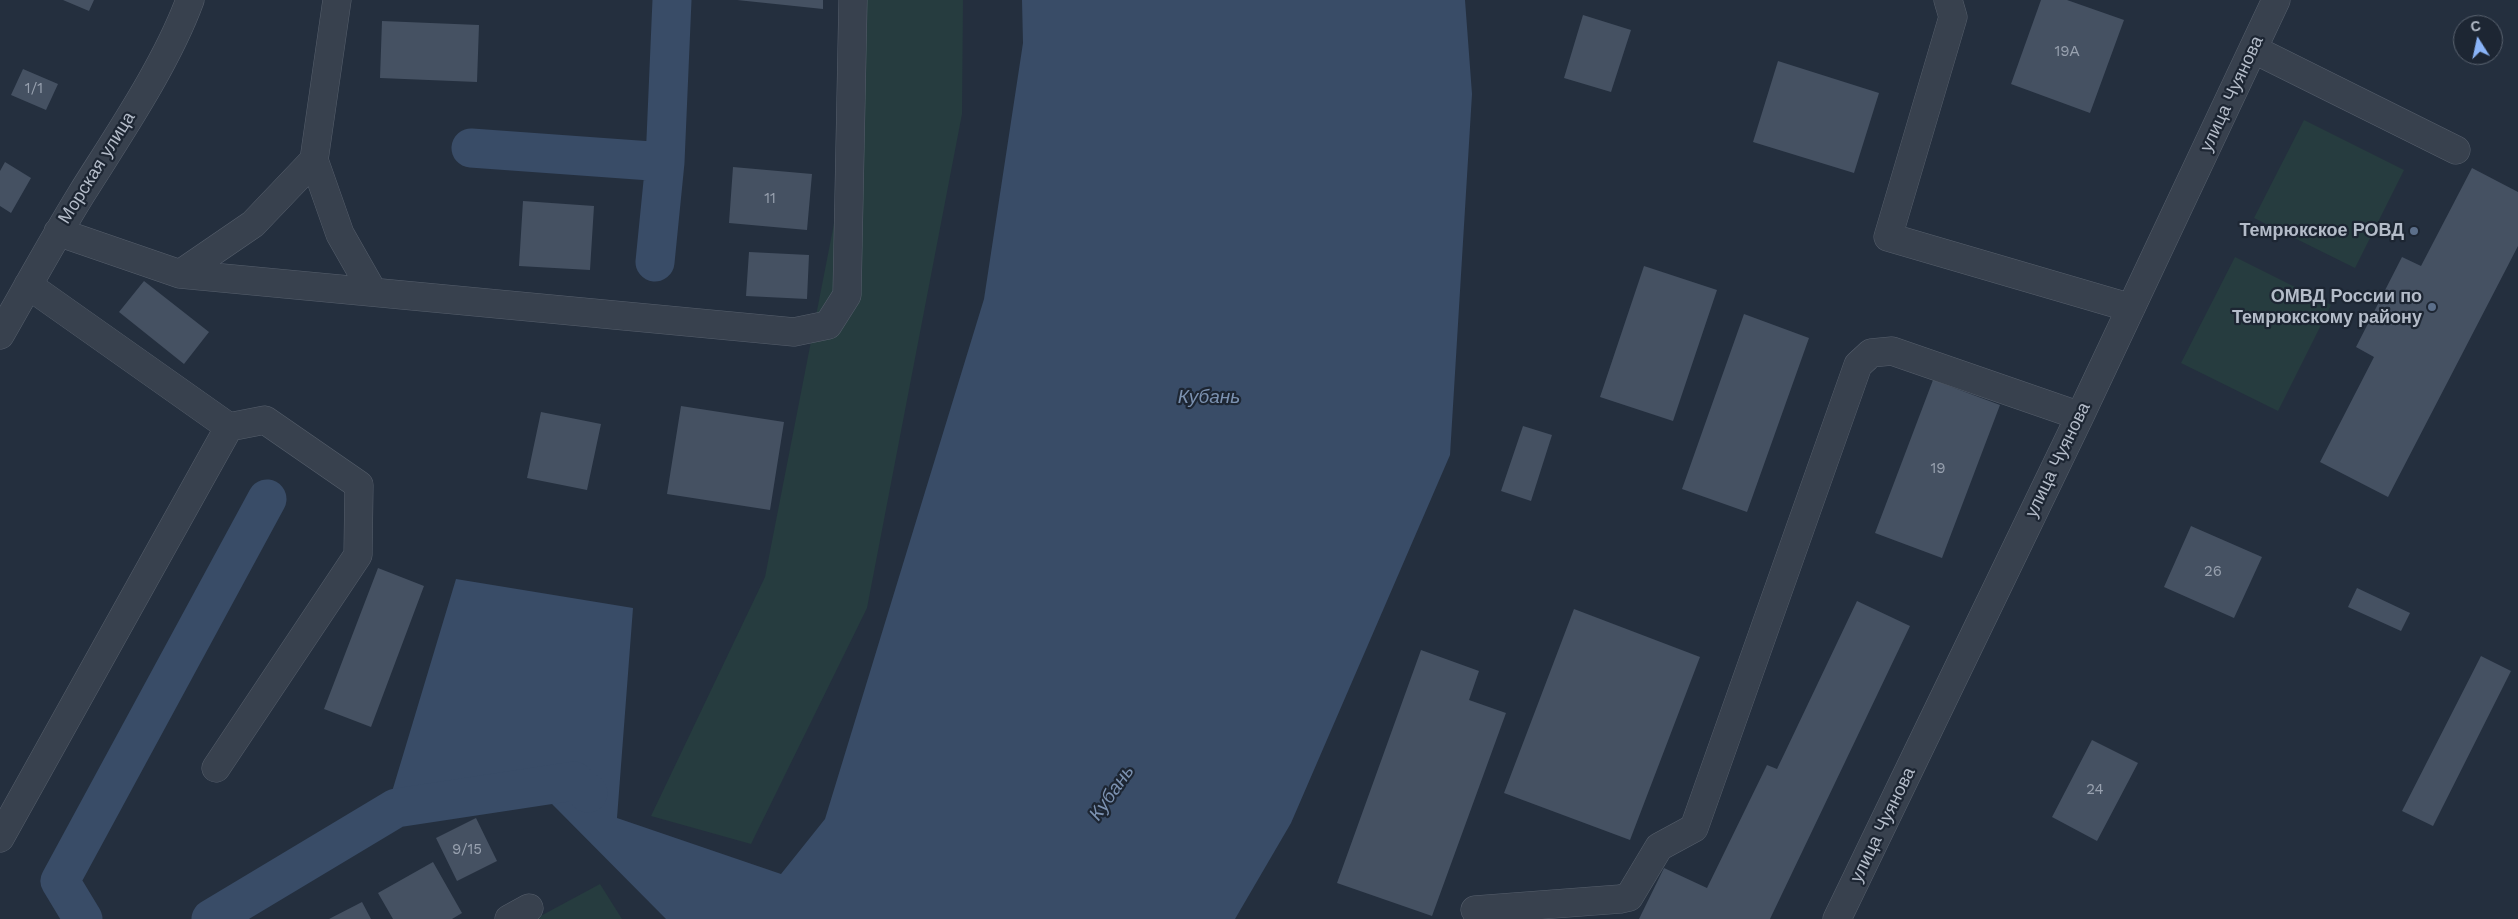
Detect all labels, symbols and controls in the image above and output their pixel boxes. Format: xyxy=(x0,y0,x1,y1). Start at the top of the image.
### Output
north arrow xyxy=(2453,15,2503,65)
text: С xyxy=(2469,17,2482,35)
street label: улица Чуянова xyxy=(2196,33,2268,155)
house number: 19А xyxy=(2054,43,2080,61)
house number: 1/1 xyxy=(25,80,43,98)
street label: Морская улица xyxy=(54,108,140,228)
house number: 11 xyxy=(764,190,776,208)
place label: Темрюкское РОВД xyxy=(2239,220,2404,242)
marker: Темрюкское РОВД xyxy=(2408,225,2420,237)
place label: ОМВД России по Темрюкскому району xyxy=(2232,286,2422,328)
marker: ОМВД России по Темрюкскому району xyxy=(2426,301,2438,313)
water label: Кубань xyxy=(1178,386,1240,408)
street label: улица Чуянова xyxy=(2021,399,2095,521)
house number: 19 xyxy=(1930,460,1946,478)
house number: 26 xyxy=(2204,563,2222,581)
water label: Кубань xyxy=(1085,761,1139,825)
street label: улица Чуянова xyxy=(1846,764,1920,886)
house number: 24 xyxy=(2086,781,2104,799)
house number: 9/15 xyxy=(452,841,482,859)

